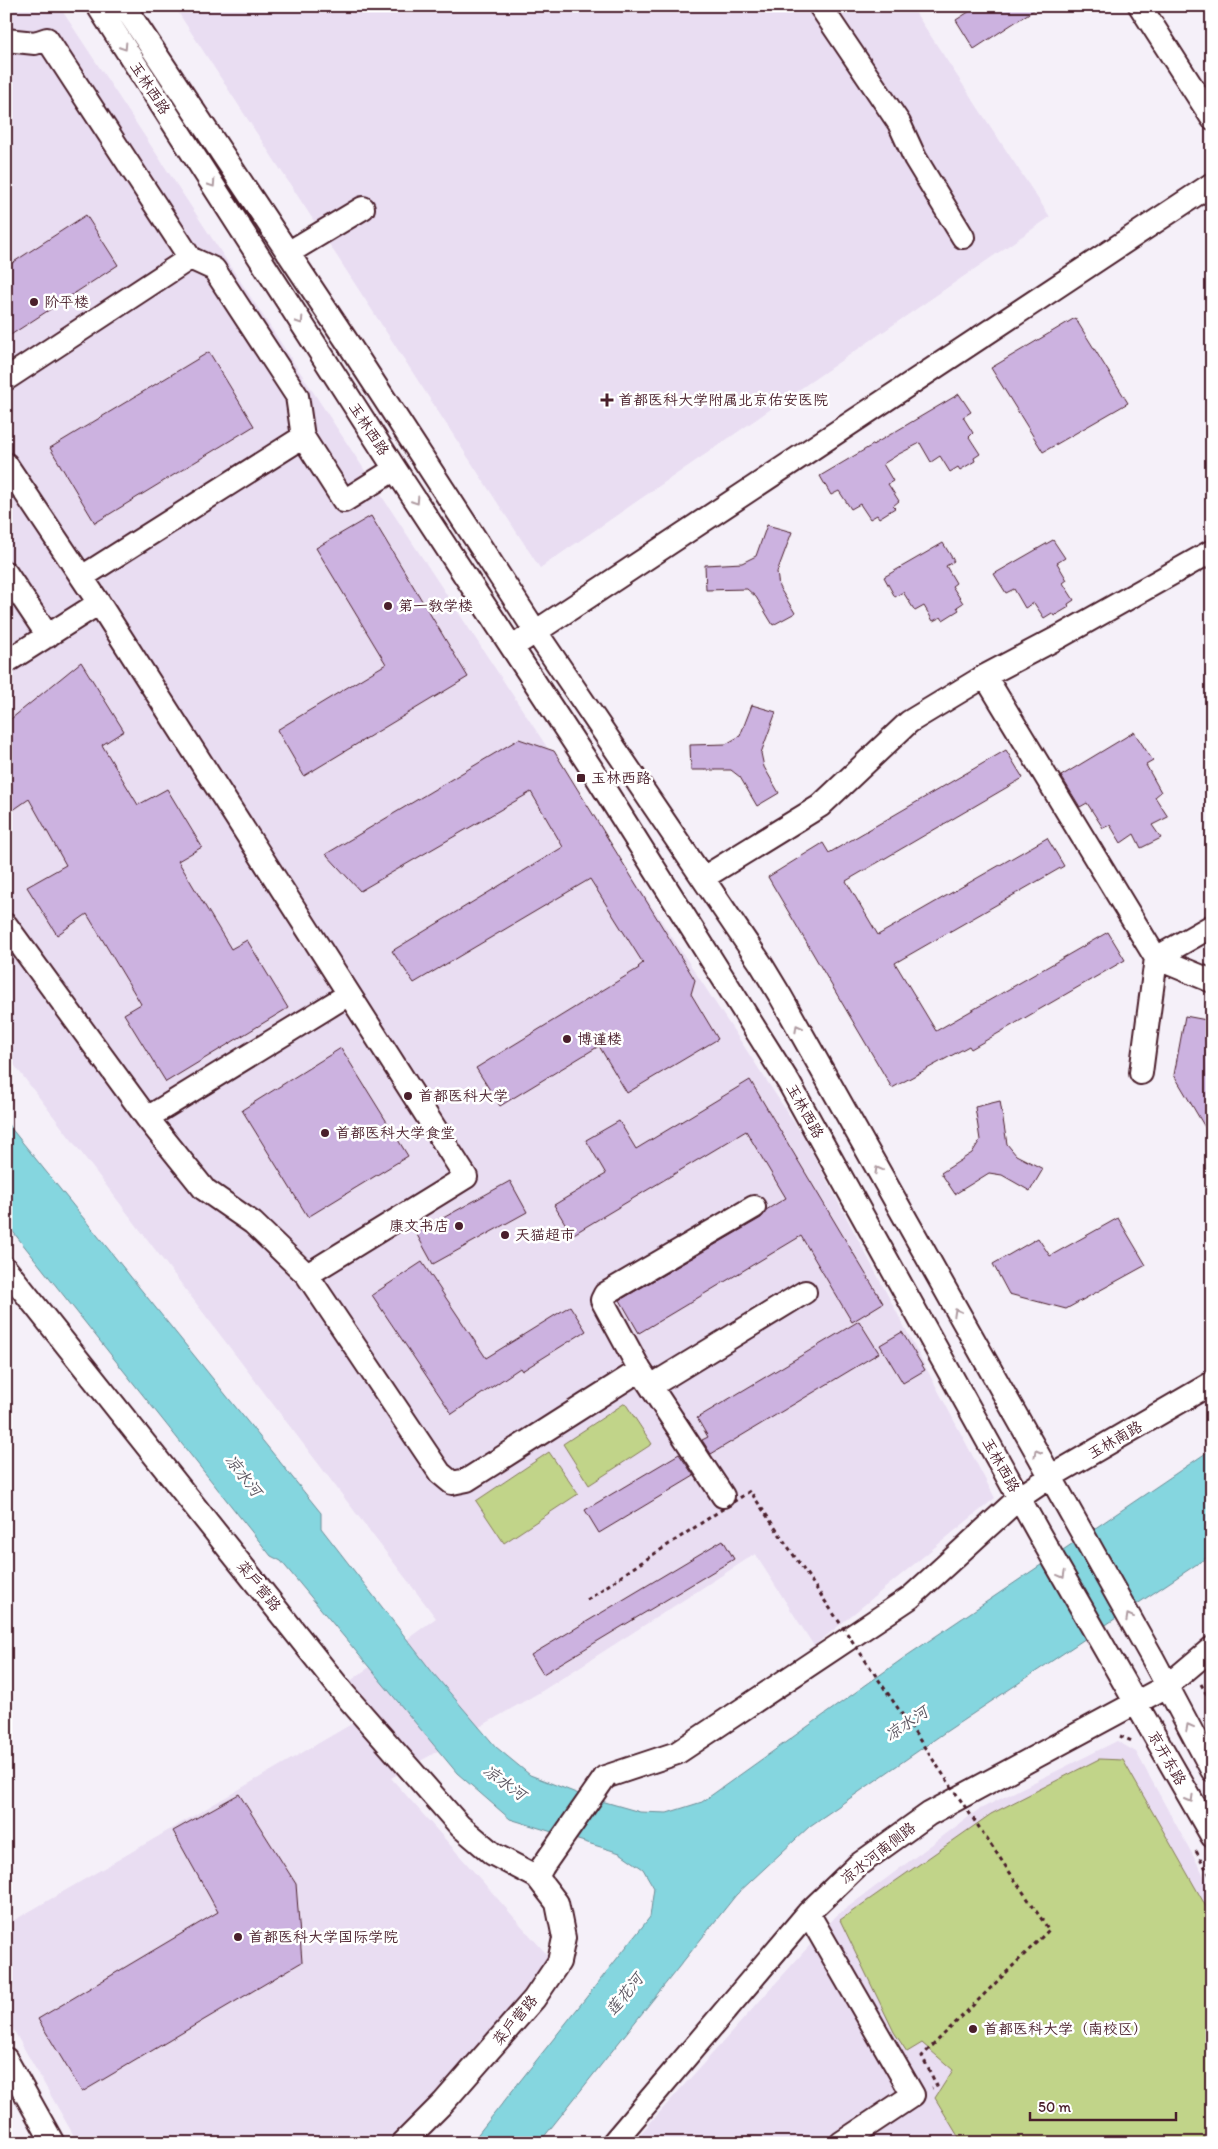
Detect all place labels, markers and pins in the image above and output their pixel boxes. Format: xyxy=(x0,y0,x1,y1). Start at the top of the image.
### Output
place label: 阶平楼 xyxy=(44,293,89,311)
marker: 阶平楼 xyxy=(28,296,40,308)
place label: 首都医科大学附属北京佑安医院 xyxy=(618,391,828,409)
marker: 首都医科大学附属北京佑安医院 xyxy=(600,393,614,407)
place label: 第一教学楼 xyxy=(398,597,473,615)
marker: 第一教学楼 xyxy=(382,600,394,612)
place label: 玉林西路 xyxy=(591,769,651,787)
marker: 玉林西路 xyxy=(575,772,587,784)
place label: 博谨楼 xyxy=(577,1030,622,1048)
marker: 博谨楼 xyxy=(561,1033,573,1045)
place label: 首都医科大学 xyxy=(418,1087,508,1105)
marker: 首都医科大学 xyxy=(402,1090,414,1102)
place label: 首都医科大学食堂 xyxy=(335,1124,455,1142)
marker: 首都医科大学食堂 xyxy=(319,1127,331,1139)
place label: 康文书店 xyxy=(389,1217,449,1235)
marker: 康文书店 xyxy=(453,1220,465,1232)
place label: 天猫超市 xyxy=(515,1226,575,1244)
marker: 天猫超市 xyxy=(499,1229,511,1241)
place label: 首都医科大学国际学院 xyxy=(248,1928,398,1946)
marker: 首都医科大学国际学院 xyxy=(232,1931,244,1943)
place label: 首都医科大学（南校区） xyxy=(983,2020,1148,2038)
marker: 首都医科大学（南校区） xyxy=(967,2023,979,2035)

